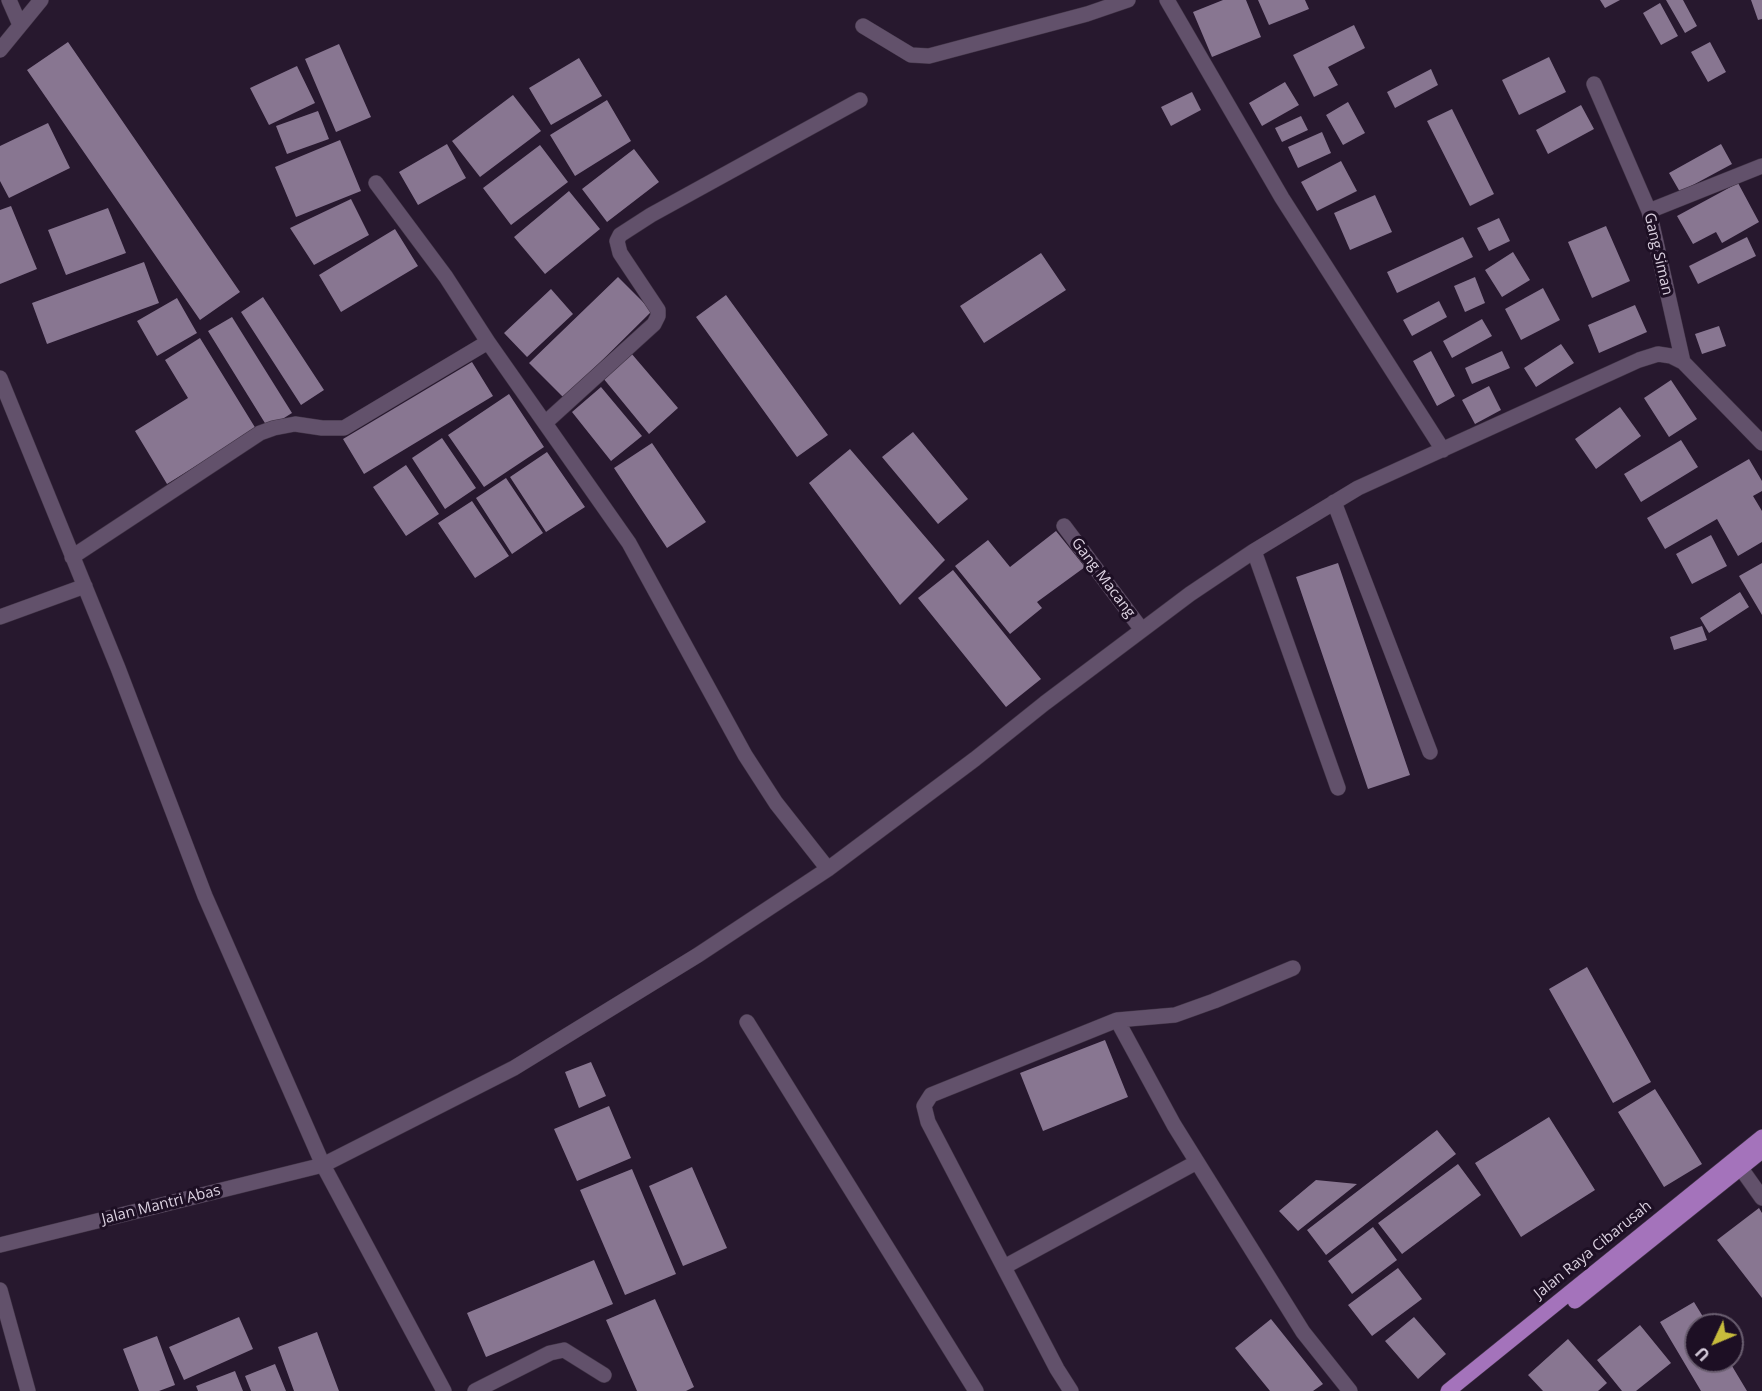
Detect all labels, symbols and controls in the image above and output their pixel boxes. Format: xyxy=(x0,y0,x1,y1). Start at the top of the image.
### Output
street label: Gang Siman xyxy=(1640,211,1676,297)
street label: Gang Macang xyxy=(1067,535,1139,621)
street label: Jalan Mantri Abas xyxy=(100,1182,222,1228)
street label: Jalan Raya Cibarusah xyxy=(1531,1197,1655,1303)
north arrow xyxy=(1684,1313,1744,1373)
text: U xyxy=(1690,1342,1715,1366)

